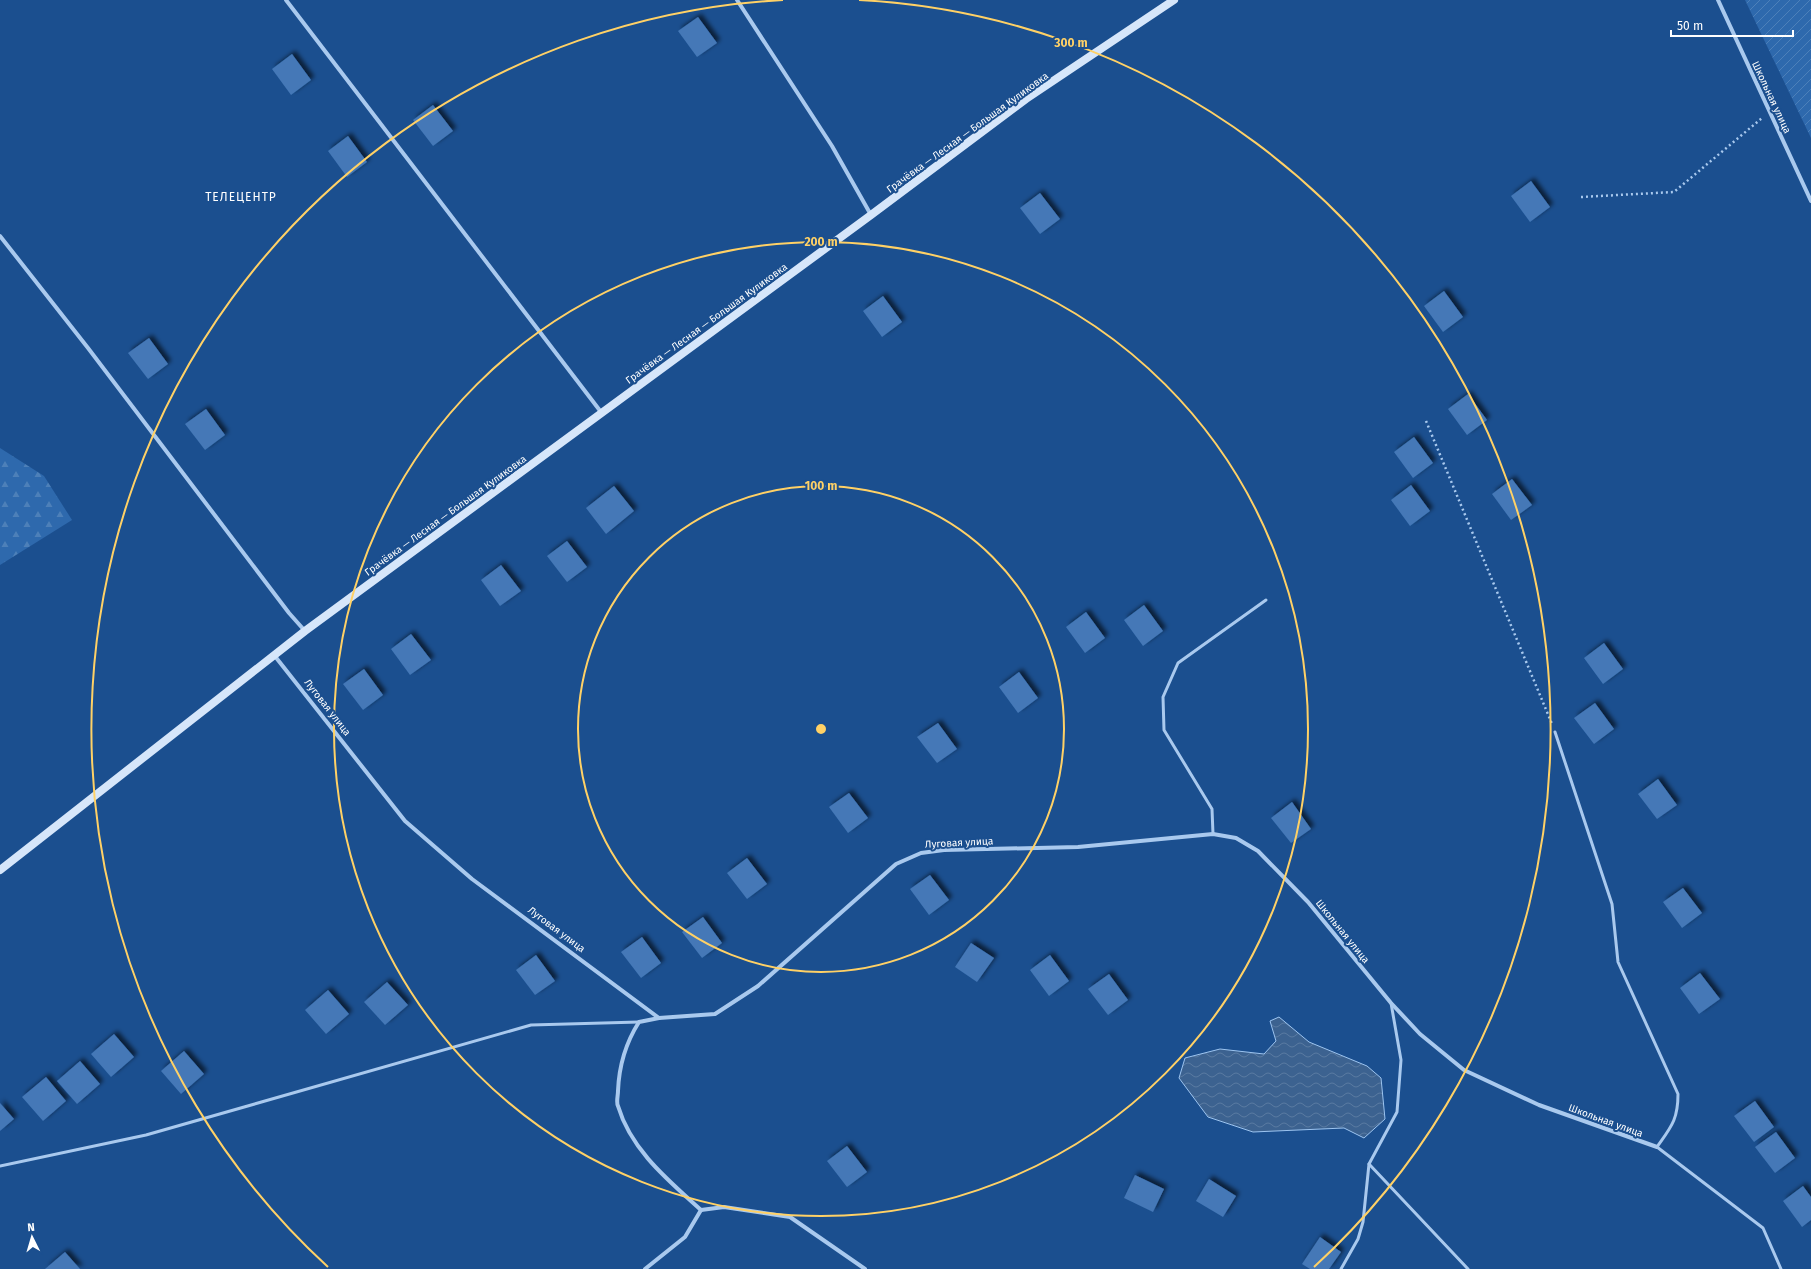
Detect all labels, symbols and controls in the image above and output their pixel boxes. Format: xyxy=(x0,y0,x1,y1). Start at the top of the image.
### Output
scale bar xyxy=(1671,12,1793,38)
text: 50 m xyxy=(1677,19,1703,33)
text: 300 m xyxy=(1053,36,1088,50)
street label: Школьная улица xyxy=(1749,59,1793,135)
street label: Грачёвка — Лесная — Большая Куликовка xyxy=(884,69,1051,196)
district label: ТЕЛЕЦЕНТР xyxy=(205,190,277,204)
text: 200 m xyxy=(804,235,838,249)
street label: Грачёвка — Лесная — Большая Куликовка xyxy=(623,260,790,387)
street label: Грачёвка — Лесная — Большая Куликовка xyxy=(362,452,529,579)
text: 100 m xyxy=(805,479,837,493)
street label: Луговая улица xyxy=(301,677,353,738)
centre of rings xyxy=(814,722,828,736)
street label: Луговая улица xyxy=(925,835,994,851)
street label: Школьная улица xyxy=(1313,897,1372,966)
street label: Луговая улица xyxy=(525,904,587,955)
street label: Школьная улица xyxy=(1567,1102,1645,1140)
north arrow xyxy=(12,1217,52,1257)
text: N xyxy=(27,1221,35,1234)

